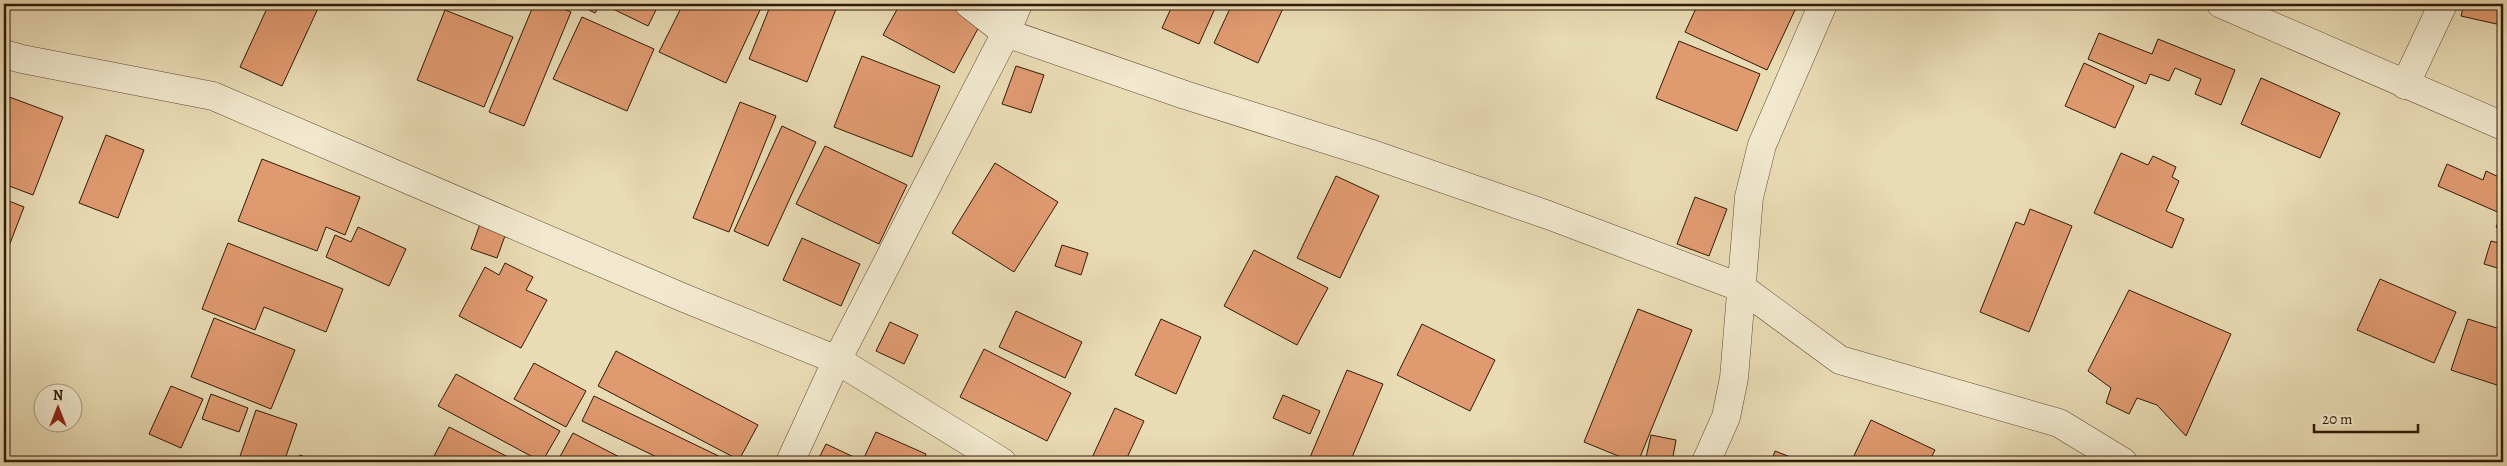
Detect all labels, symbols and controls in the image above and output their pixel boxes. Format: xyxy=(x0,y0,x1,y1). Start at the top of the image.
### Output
north arrow xyxy=(32,384,82,434)
text: N xyxy=(53,386,63,405)
scale bar xyxy=(2314,401,2418,433)
text: 20 m xyxy=(2322,409,2353,429)

